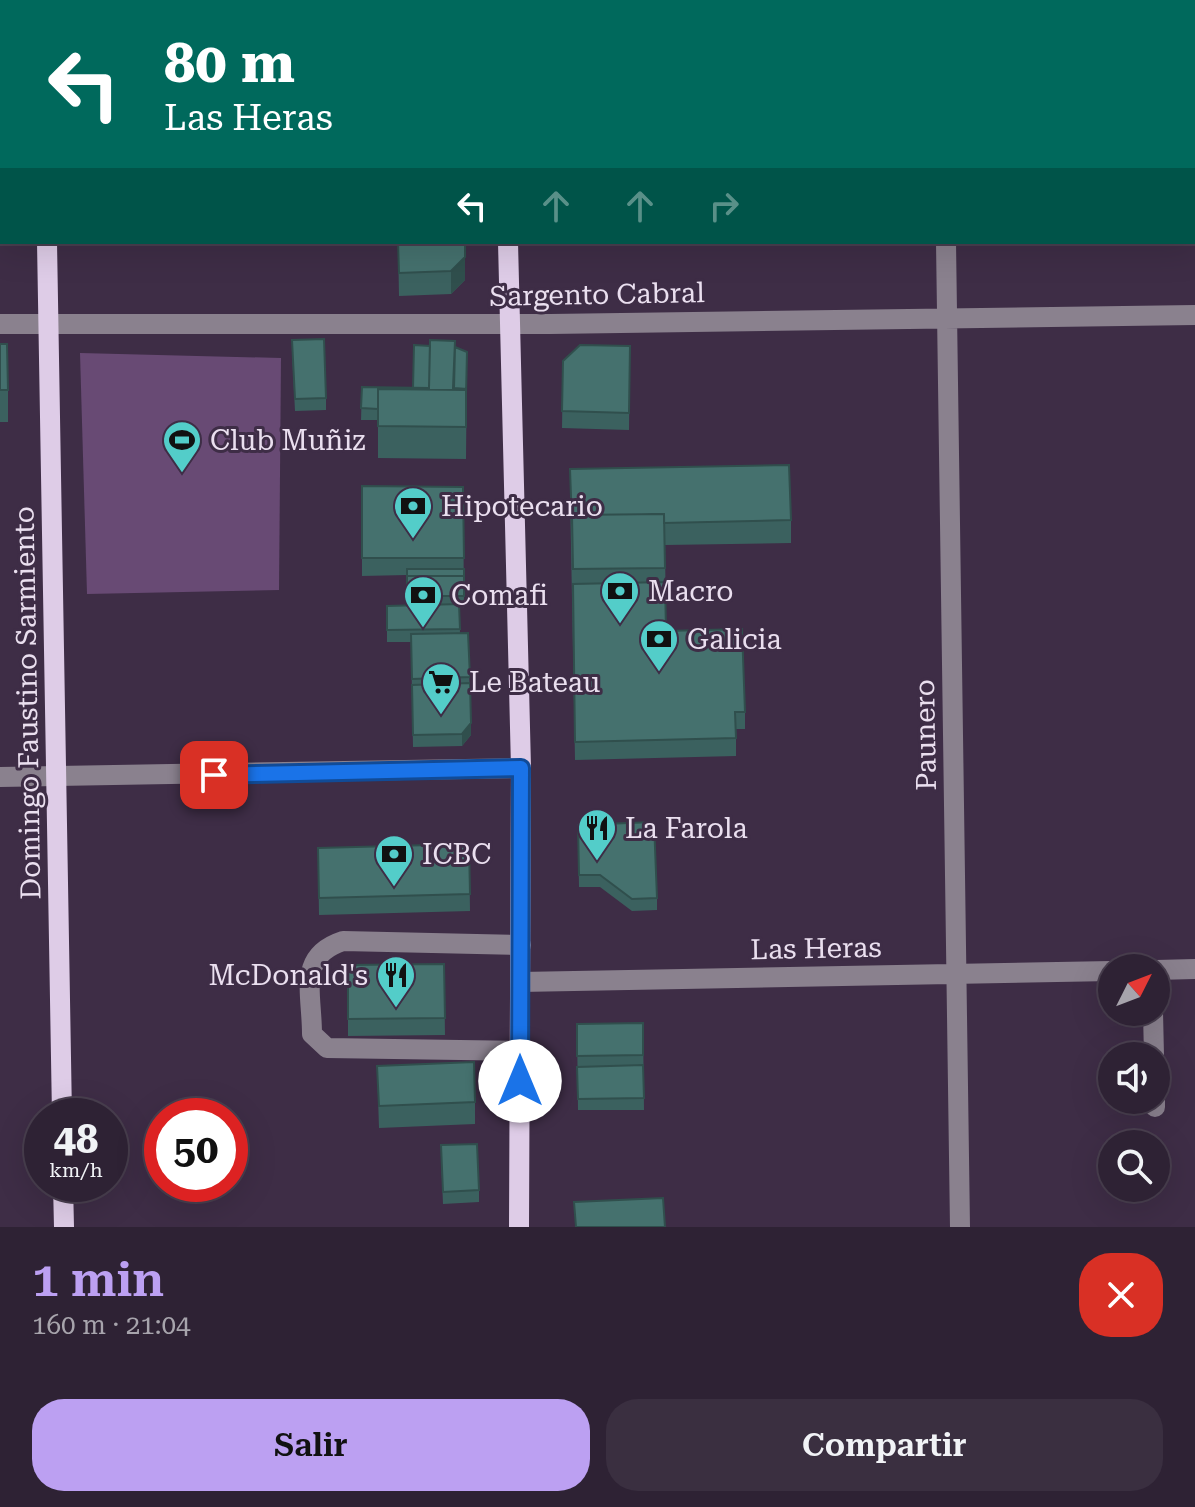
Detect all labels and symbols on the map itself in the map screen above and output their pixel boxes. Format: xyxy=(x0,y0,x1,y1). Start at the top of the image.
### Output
street label: Sargento Cabral xyxy=(489,276,705,313)
sports icon: Club Muñiz xyxy=(161,419,203,474)
place label: Club Muñiz xyxy=(210,424,366,457)
bank icon: Hipotecario xyxy=(392,485,434,540)
place label: Hipotecario xyxy=(441,490,603,523)
street label: Domingo Faustino Sarmiento xyxy=(8,506,47,900)
bank icon: Macro xyxy=(599,570,641,625)
bank icon: Comafi xyxy=(402,574,444,629)
place label: Macro xyxy=(648,575,733,608)
place label: Comafi xyxy=(451,579,548,612)
bank icon: Galicia xyxy=(638,618,680,673)
place label: Galicia xyxy=(687,623,782,656)
supermarket icon: Le Bateau xyxy=(420,661,462,716)
place label: Le Bateau xyxy=(469,666,600,699)
street label: Paunero xyxy=(908,679,943,791)
pin xyxy=(180,741,248,809)
restaurant icon: La Farola xyxy=(576,807,618,862)
place label: La Farola xyxy=(625,812,748,845)
bank icon: ICBC xyxy=(373,833,415,888)
place label: ICBC xyxy=(422,838,491,871)
street label: Las Heras xyxy=(750,931,882,966)
restaurant icon: McDonald's xyxy=(375,954,417,1009)
north arrow xyxy=(1098,954,1170,1026)
place label: McDonald's xyxy=(208,959,368,992)
position arrow xyxy=(478,1039,562,1123)
speed limit sign: 50 xyxy=(144,1098,248,1202)

